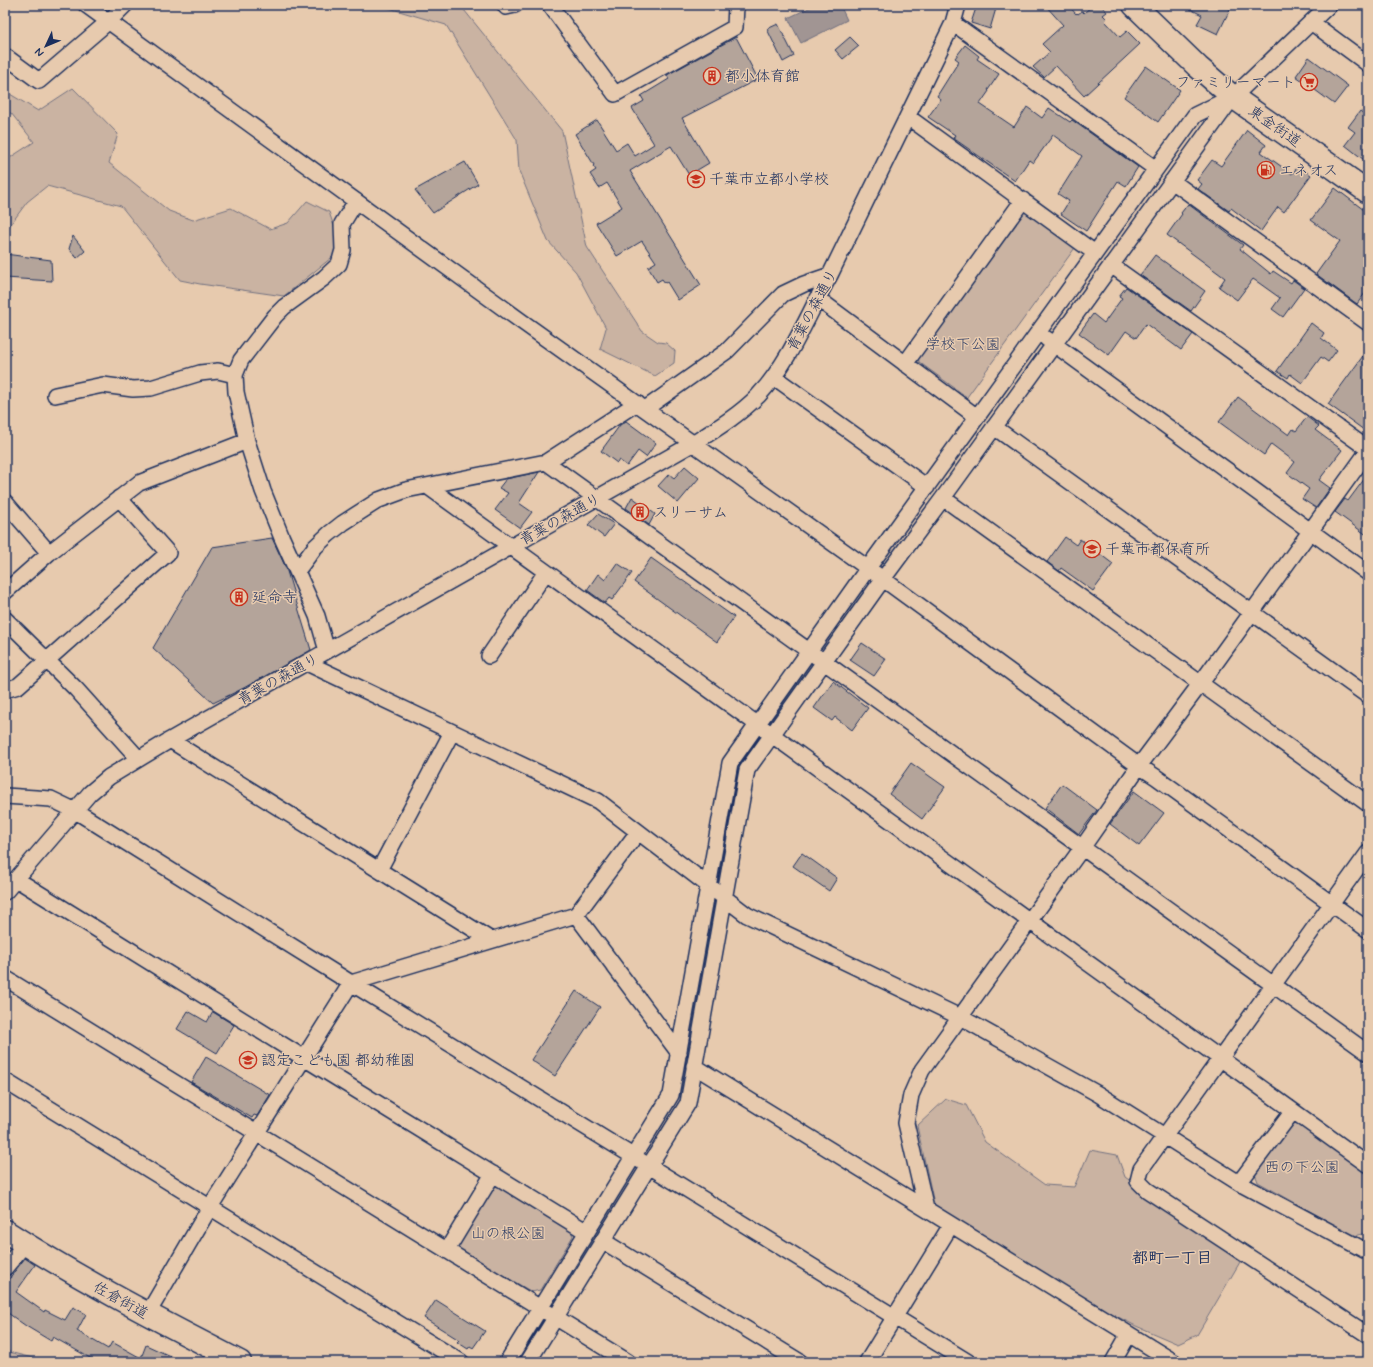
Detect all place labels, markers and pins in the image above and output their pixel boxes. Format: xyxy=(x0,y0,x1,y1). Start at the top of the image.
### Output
building icon: 都小体育館 xyxy=(702,66,722,86)
place label: 都小体育館 xyxy=(725,67,800,87)
supermarket icon: ファミリーマート xyxy=(1299,72,1319,92)
place label: ファミリーマート xyxy=(1176,73,1296,93)
fuel station icon: エネオス xyxy=(1256,160,1276,180)
place label: エネオス xyxy=(1279,161,1338,181)
school or university icon: 千葉市立都小学校 xyxy=(686,169,706,189)
place label: 千葉市立都小学校 xyxy=(709,170,829,190)
building icon: スリーサム xyxy=(630,502,650,522)
place label: スリーサム xyxy=(653,503,728,523)
school or university icon: 千葉市都保育所 xyxy=(1082,539,1102,559)
place label: 千葉市都保育所 xyxy=(1105,540,1210,560)
building icon: 延命寺 xyxy=(229,587,249,607)
place label: 延命寺 xyxy=(252,588,297,608)
school or university icon: 認定こども園 都幼稚園 xyxy=(238,1050,258,1070)
place label: 認定こども園 都幼稚園 xyxy=(261,1051,415,1071)

